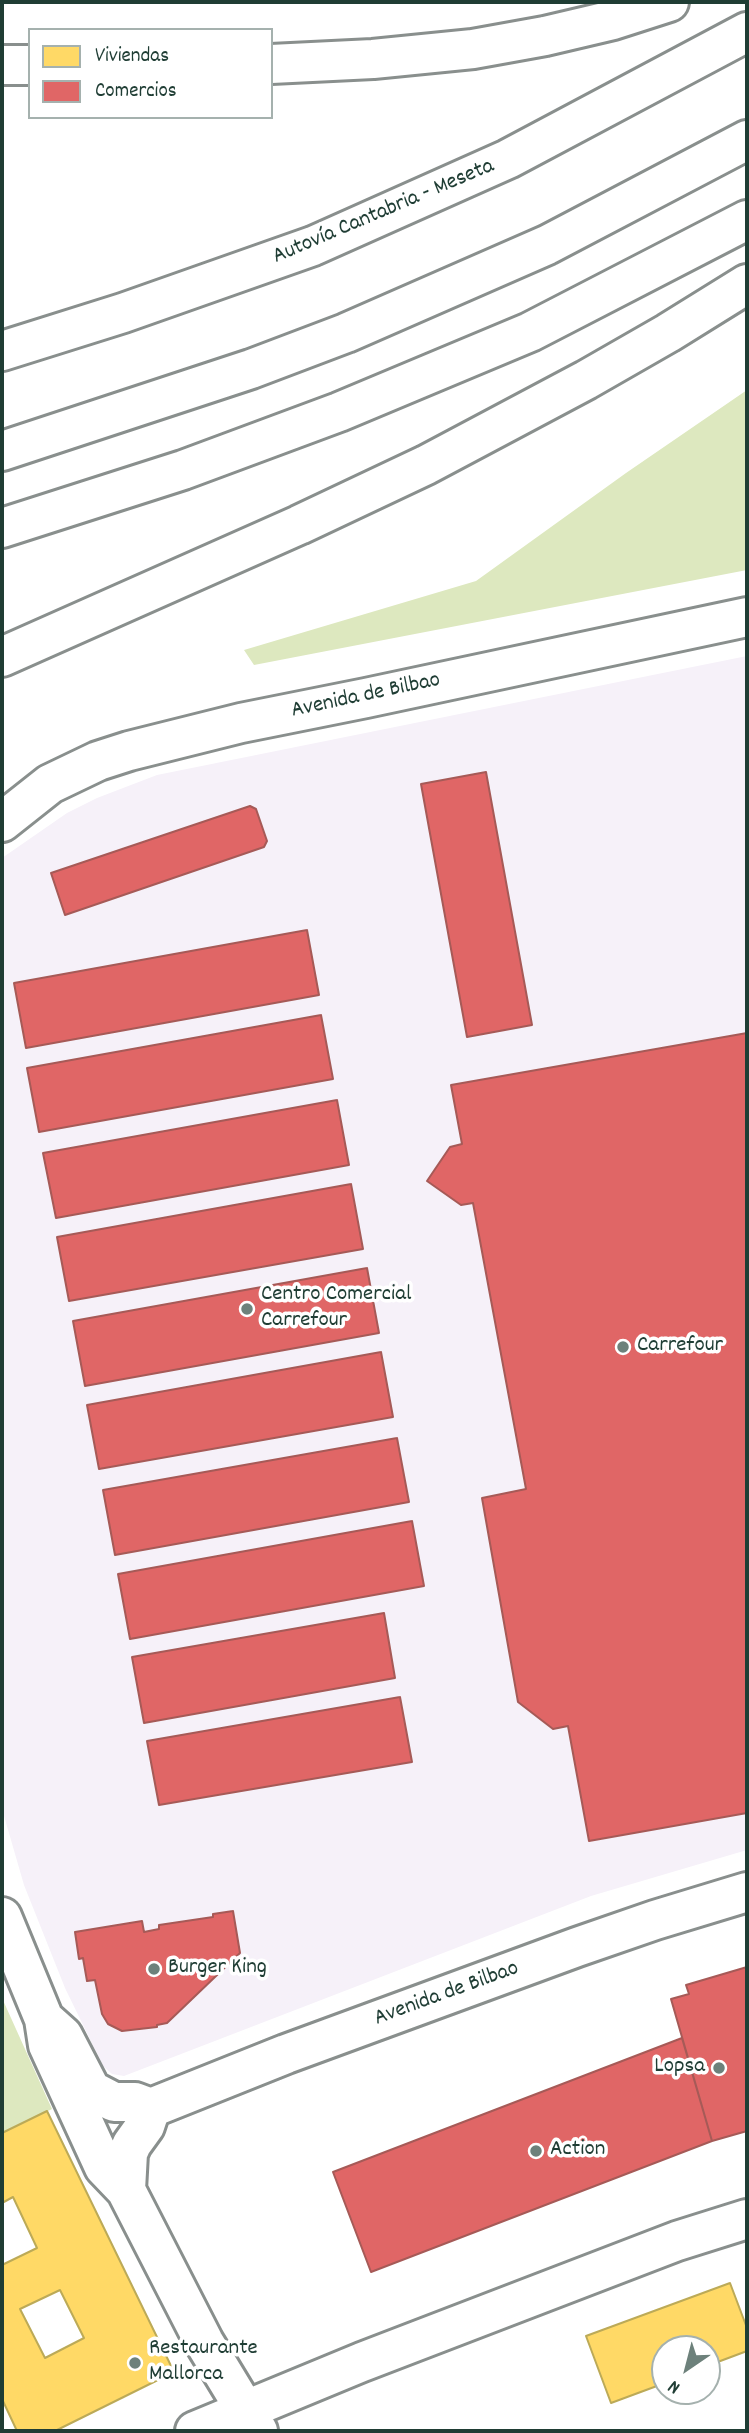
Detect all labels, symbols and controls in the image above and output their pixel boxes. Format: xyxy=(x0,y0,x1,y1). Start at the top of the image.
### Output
legend xyxy=(28,28,273,119)
text: Viviendas xyxy=(95,42,169,72)
text: Comercios xyxy=(95,77,177,107)
street label: Autovía Cantabria - Meseta xyxy=(269,154,499,272)
street label: Avenida de Bilbao xyxy=(289,668,443,726)
place label: Centro Comercial Carrefour xyxy=(261,1282,411,1336)
marker: Centro Comercial Carrefour xyxy=(239,1301,255,1317)
place label: Carrefour xyxy=(637,1333,723,1361)
marker: Carrefour xyxy=(615,1339,631,1355)
place label: Burger King xyxy=(168,1955,267,1983)
street label: Avenida de Bilbao xyxy=(371,1956,523,2034)
marker: Burger King xyxy=(146,1961,162,1977)
place label: Lopsa xyxy=(654,2054,705,2082)
marker: Lopsa xyxy=(711,2060,727,2076)
place label: Action xyxy=(550,2137,605,2165)
marker: Action xyxy=(528,2143,544,2159)
north arrow xyxy=(651,2335,721,2405)
place label: Restaurante Mallorca xyxy=(149,2336,258,2390)
marker: Restaurante Mallorca xyxy=(127,2355,143,2371)
text: N xyxy=(663,2372,686,2400)

